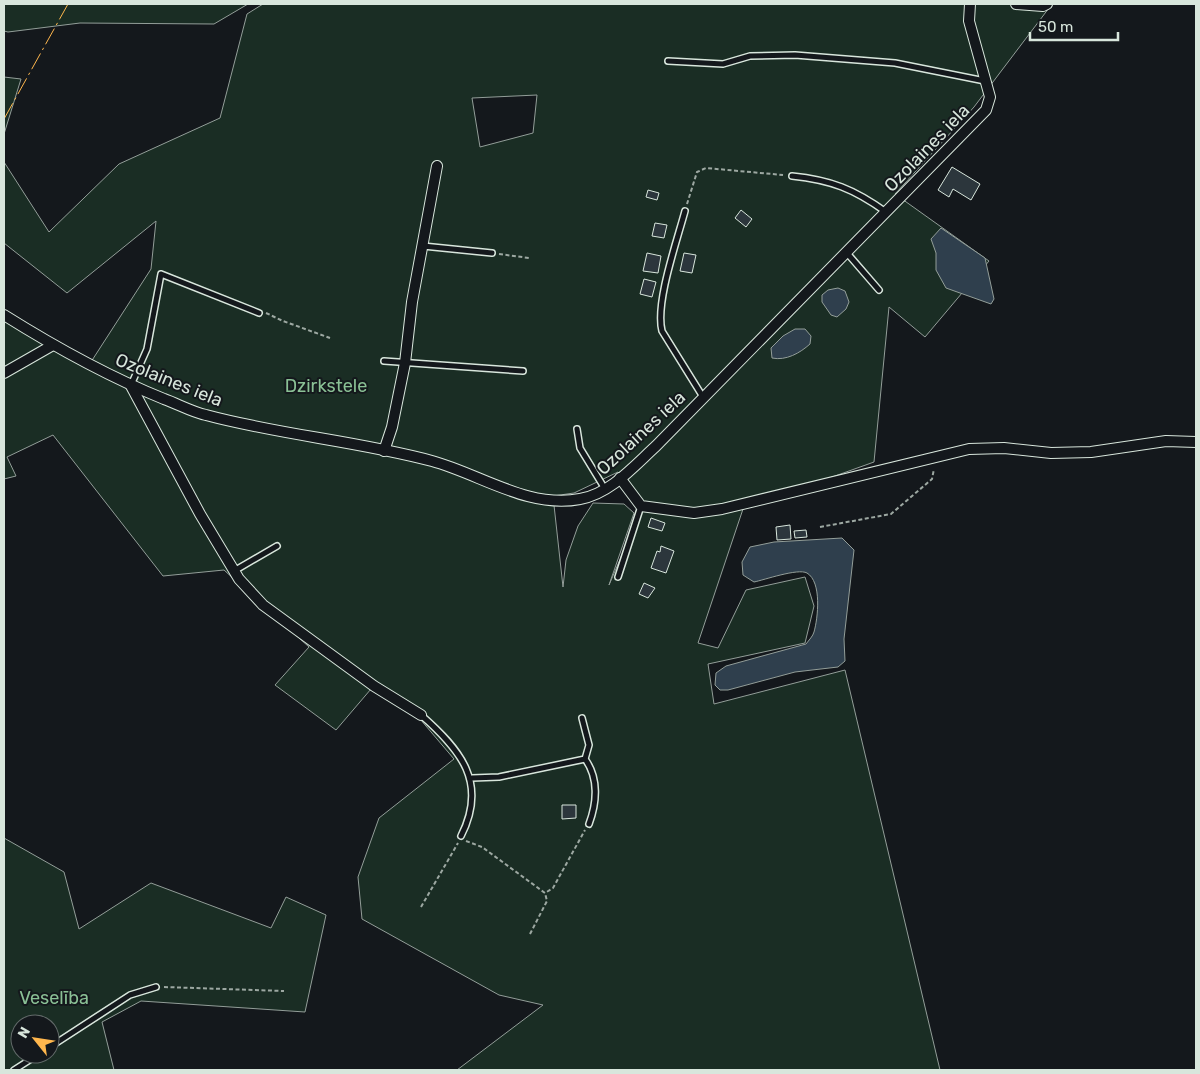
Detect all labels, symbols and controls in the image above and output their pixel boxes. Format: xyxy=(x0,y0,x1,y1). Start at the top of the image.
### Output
scale bar xyxy=(1030,10,1118,42)
text: 50 m xyxy=(1038,18,1073,36)
street label: Ozolaines iela xyxy=(880,100,974,196)
street label: Ozolaines iela xyxy=(112,349,226,411)
park label: Dzirkstele xyxy=(285,375,367,397)
street label: Ozolaines iela xyxy=(592,386,690,480)
park label: Veselība xyxy=(19,987,89,1009)
north arrow xyxy=(10,1014,60,1064)
text: N xyxy=(14,1024,34,1041)

